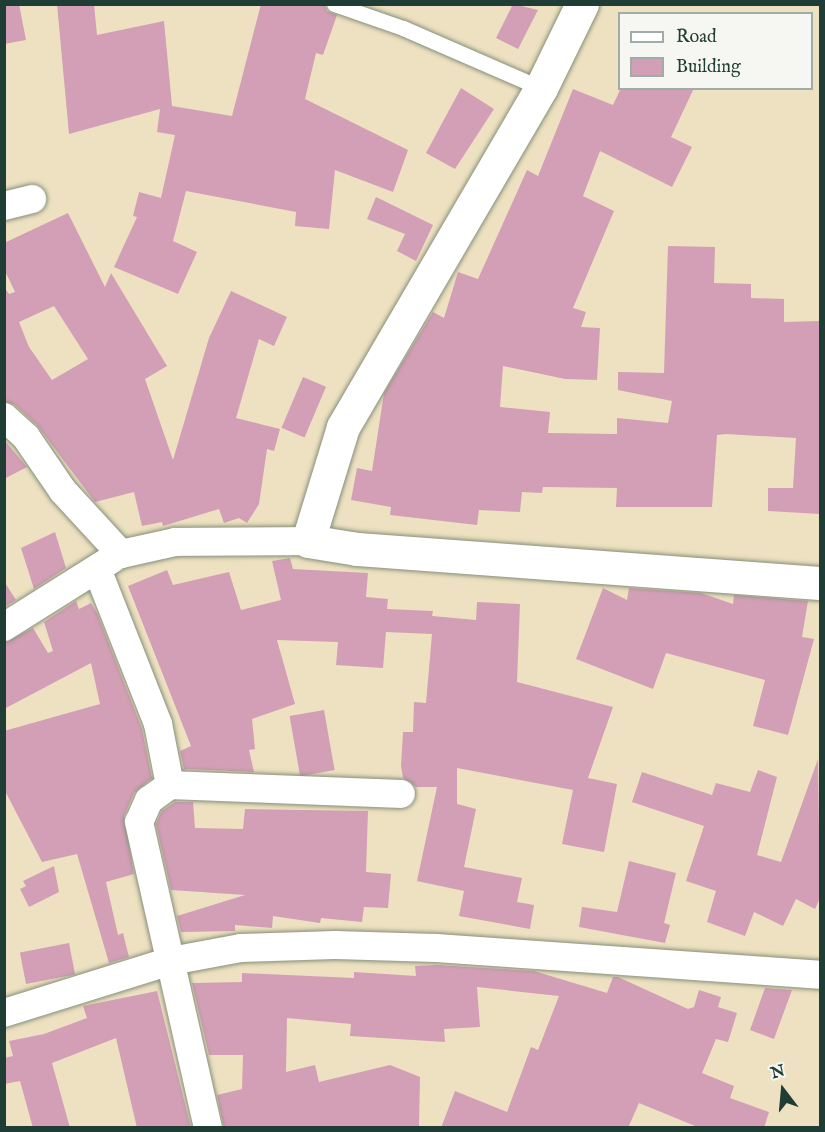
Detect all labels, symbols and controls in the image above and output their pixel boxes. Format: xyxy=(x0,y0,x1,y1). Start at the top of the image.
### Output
legend xyxy=(618,12,813,90)
text: Road xyxy=(676,26,717,49)
text: Building xyxy=(676,56,741,79)
north arrow xyxy=(753,1060,813,1120)
text: N xyxy=(769,1061,787,1084)

